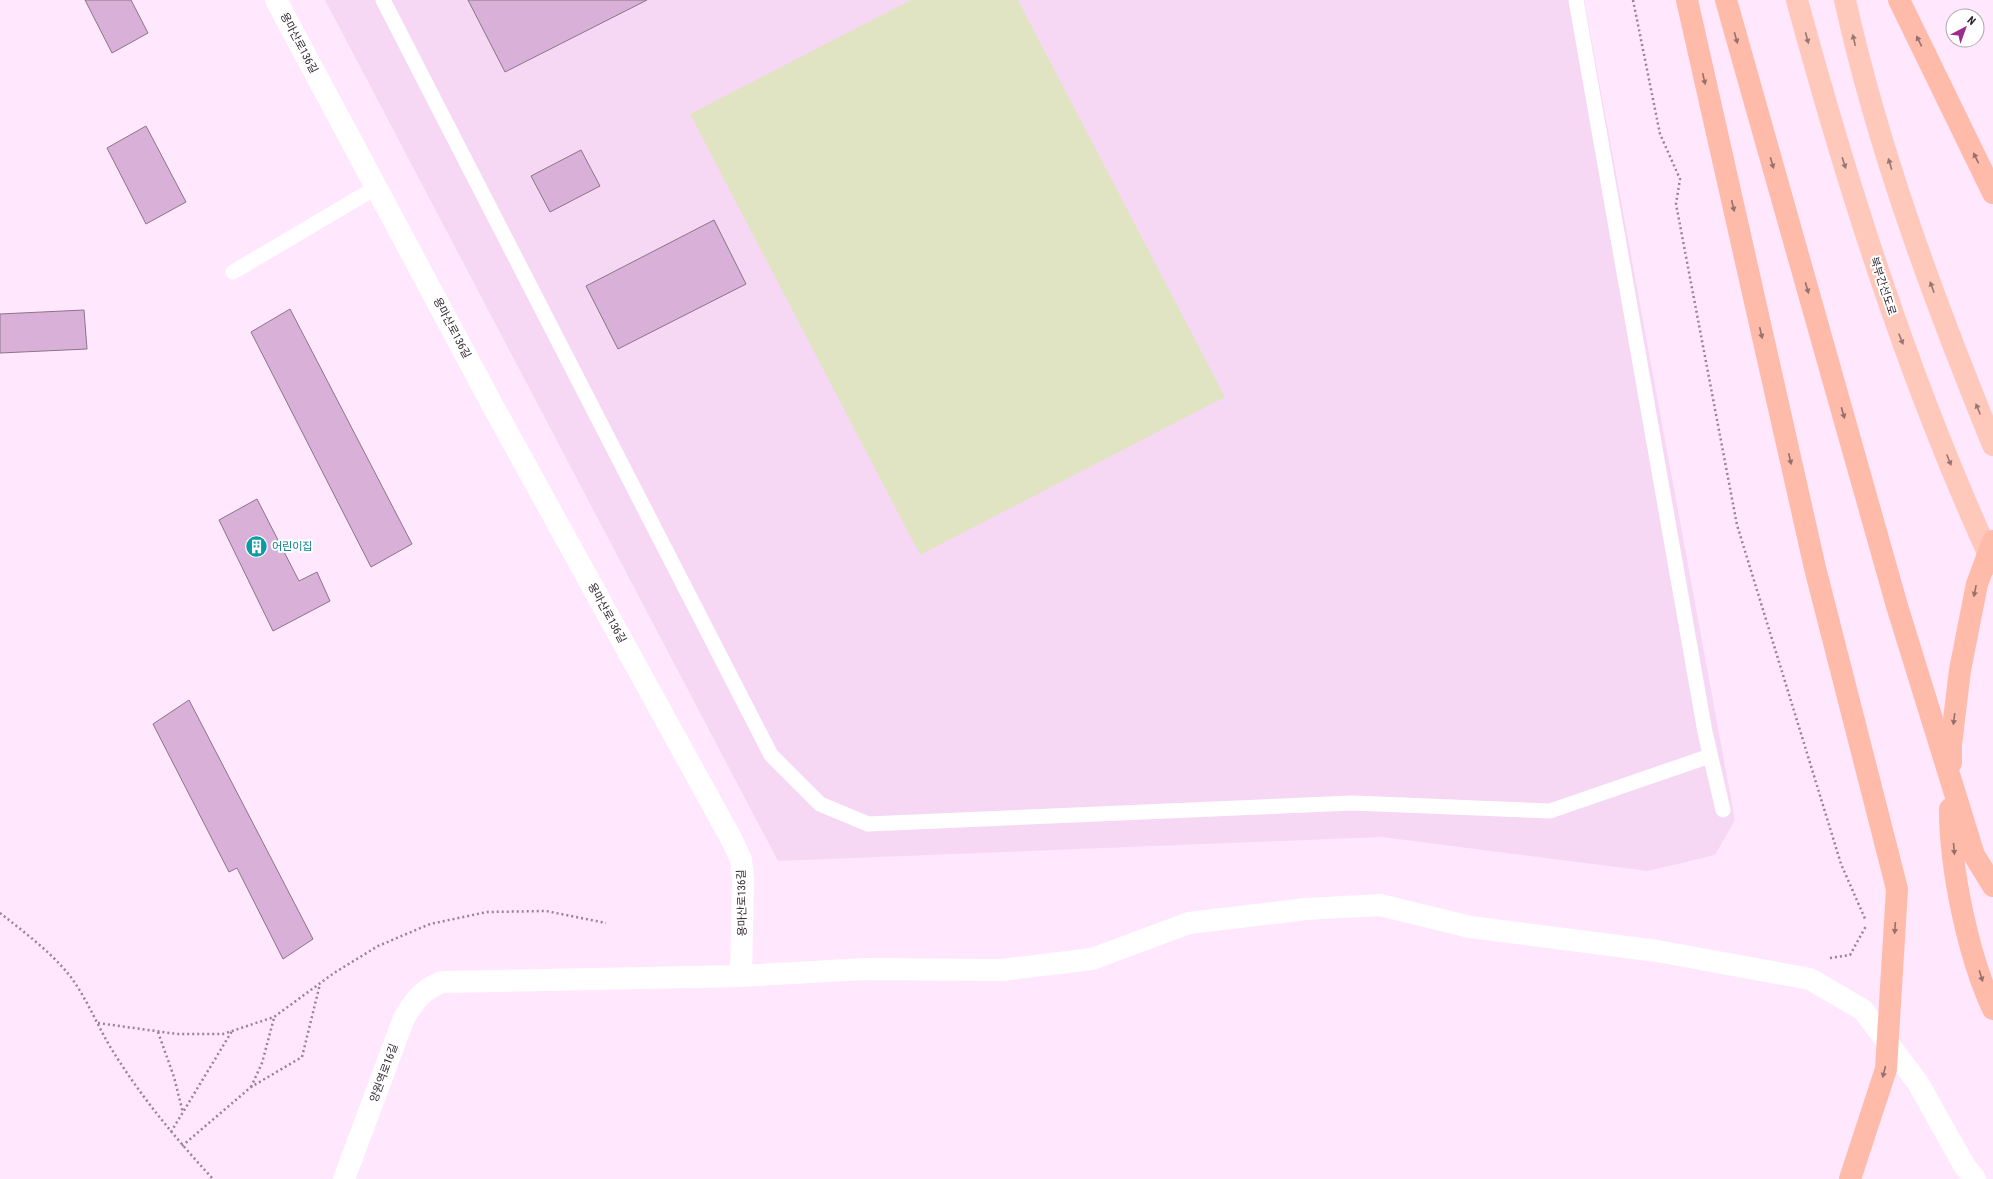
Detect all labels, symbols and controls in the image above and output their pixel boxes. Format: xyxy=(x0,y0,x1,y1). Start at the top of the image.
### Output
north arrow xyxy=(1945,8,1985,48)
street label: 용마산로136길 xyxy=(278,10,320,76)
text: N xyxy=(1964,14,1978,28)
one-way arrow xyxy=(1805,31,1811,44)
one-way arrow xyxy=(1733,32,1739,44)
one-way arrow xyxy=(1850,33,1856,46)
one-way arrow xyxy=(1916,36,1922,47)
one-way arrow xyxy=(1702,73,1708,85)
one-way arrow xyxy=(1973,152,1979,164)
one-way arrow xyxy=(1769,157,1775,169)
one-way arrow xyxy=(1841,157,1847,169)
one-way arrow xyxy=(1887,158,1893,170)
one-way arrow xyxy=(1730,200,1736,212)
street label: 북부간선도로 xyxy=(1867,255,1899,317)
one-way arrow xyxy=(1929,281,1935,293)
one-way arrow xyxy=(1804,282,1810,294)
street label: 용마산로136길 xyxy=(431,295,473,361)
one-way arrow xyxy=(1759,327,1765,339)
one-way arrow xyxy=(1899,334,1905,346)
one-way arrow xyxy=(1975,403,1981,414)
one-way arrow xyxy=(1840,407,1846,419)
one-way arrow xyxy=(1788,453,1794,466)
one-way arrow xyxy=(1947,455,1953,467)
building icon: 어린이집 xyxy=(243,533,269,559)
place label: 어린이집 xyxy=(272,540,312,553)
street label: 용마산로136길 xyxy=(585,581,629,645)
one-way arrow xyxy=(1972,585,1978,597)
one-way arrow xyxy=(1951,713,1957,725)
one-way arrow xyxy=(1950,843,1957,855)
street label: 용마산로136길 xyxy=(735,869,749,937)
one-way arrow xyxy=(1891,922,1898,934)
one-way arrow xyxy=(1978,970,1984,982)
street label: 양원역로16길 xyxy=(367,1042,401,1104)
one-way arrow xyxy=(1881,1066,1887,1078)

